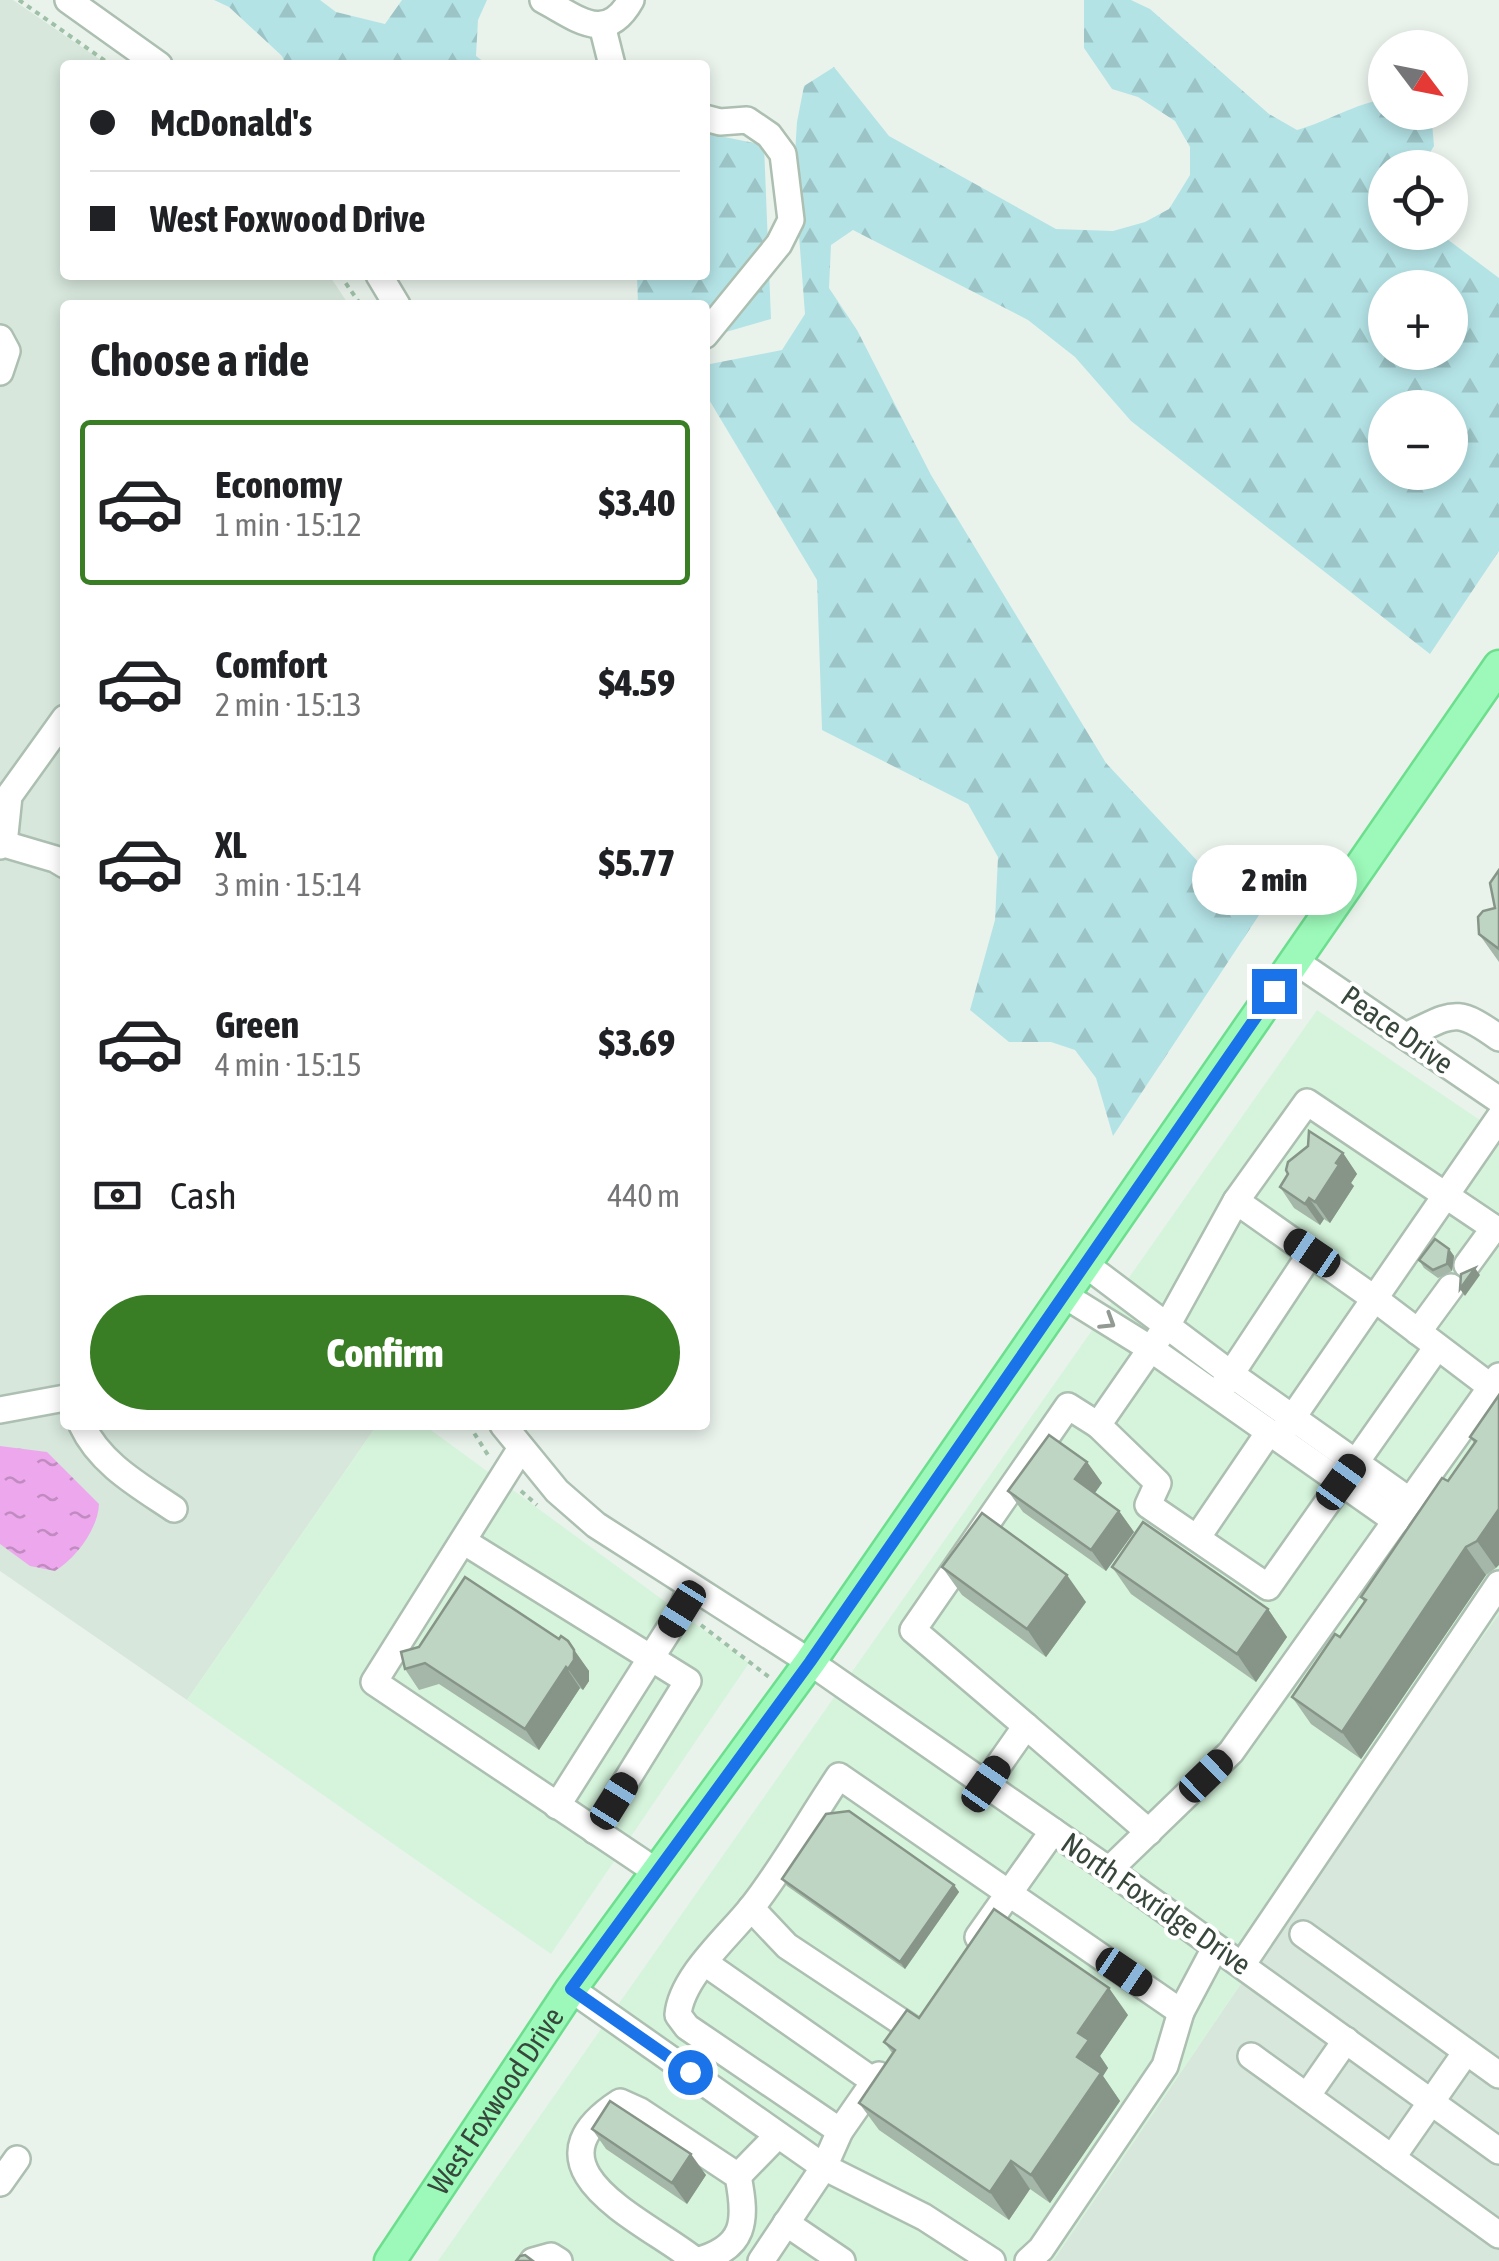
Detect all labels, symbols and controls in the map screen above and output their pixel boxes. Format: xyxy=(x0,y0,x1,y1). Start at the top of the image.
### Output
north arrow xyxy=(1368,30,1468,130)
map controls xyxy=(1368,30,1468,490)
text: McDonald's xyxy=(150,101,312,144)
button: locate xyxy=(1368,150,1468,250)
text: West Foxwood Drive xyxy=(150,197,426,240)
button: + xyxy=(1368,270,1468,370)
text: Choose a ride xyxy=(90,334,309,386)
button: − xyxy=(1368,390,1468,490)
icon: car xyxy=(95,458,185,548)
text: Economy xyxy=(215,463,342,506)
text: $3.40 xyxy=(599,481,675,524)
text: 1 min · 15:12 xyxy=(215,506,362,543)
icon: car xyxy=(95,638,185,728)
text: Comfort xyxy=(215,643,327,686)
text: $4.59 xyxy=(599,661,675,704)
text: 2 min · 15:13 xyxy=(215,686,362,723)
icon: car xyxy=(95,818,185,908)
text: XL xyxy=(215,823,247,866)
text: $5.77 xyxy=(599,841,675,884)
callout: 2 min xyxy=(1192,846,1356,916)
text: 2 min xyxy=(1242,861,1307,898)
text: 3 min · 15:14 xyxy=(215,866,362,903)
route end xyxy=(1252,969,1297,1014)
street label: Peace Drive xyxy=(1335,978,1460,1080)
icon: car xyxy=(95,998,185,1088)
text: Green xyxy=(215,1003,299,1046)
text: $3.69 xyxy=(599,1021,675,1064)
text: 4 min · 15:15 xyxy=(215,1046,362,1083)
icon: cash xyxy=(90,1168,145,1223)
text: Cash xyxy=(170,1174,237,1217)
text: 440 m xyxy=(607,1177,680,1214)
car xyxy=(1279,1224,1345,1282)
button: Confirm xyxy=(90,1295,680,1410)
one-way arrow xyxy=(1097,1310,1115,1329)
car xyxy=(1311,1449,1371,1515)
car xyxy=(653,1576,711,1642)
car xyxy=(1174,1744,1238,1808)
car xyxy=(957,1751,1015,1817)
car xyxy=(585,1768,643,1834)
street label: North Foxridge Drive xyxy=(1055,1825,1258,1981)
car xyxy=(1091,1943,1157,2001)
street label: West Foxwood Drive xyxy=(421,2001,570,2201)
route start xyxy=(668,2050,713,2095)

